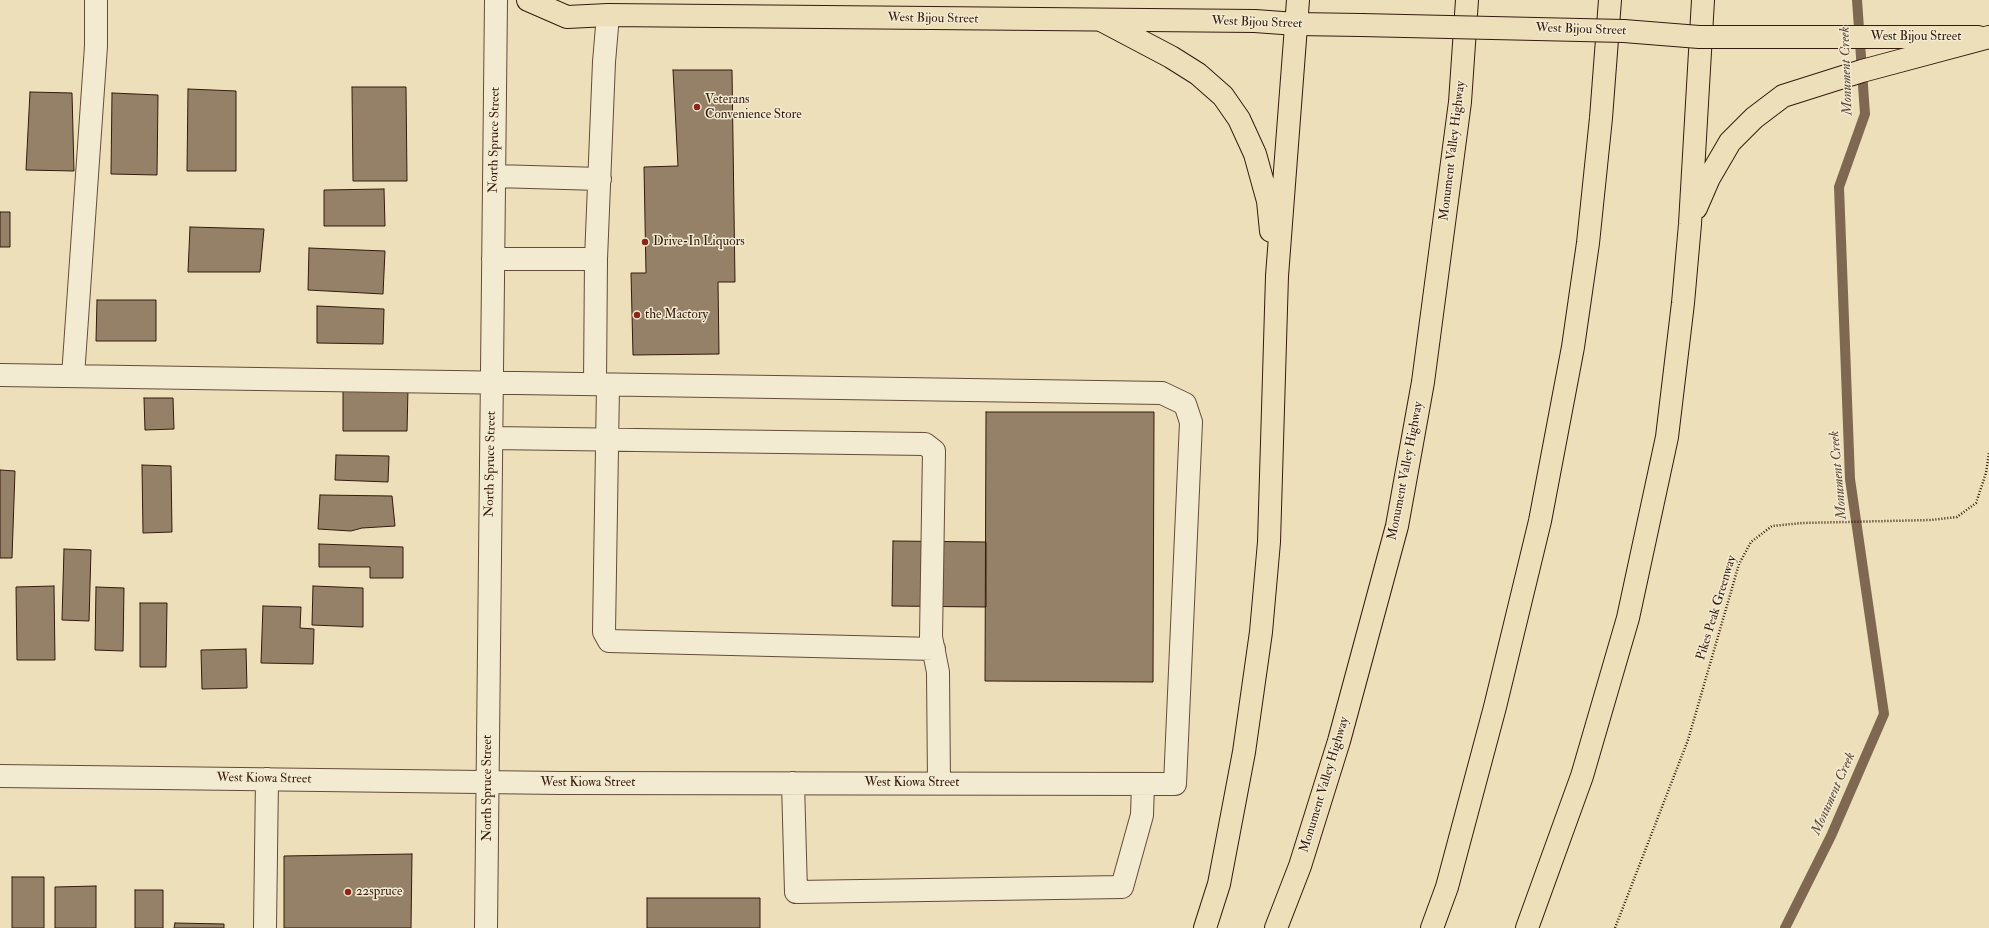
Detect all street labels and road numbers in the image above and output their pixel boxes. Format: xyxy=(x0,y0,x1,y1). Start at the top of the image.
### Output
street label: West Bijou Street xyxy=(887,10,979,28)
street label: West Bijou Street xyxy=(1211,14,1303,32)
street label: West Bijou Street xyxy=(1535,21,1627,39)
street label: West Bijou Street xyxy=(1871,29,1961,45)
street label: Monument Valley Highway xyxy=(1437,80,1469,222)
street label: North Spruce Street xyxy=(486,87,504,193)
street label: Monument Valley Highway xyxy=(1385,400,1427,542)
street label: North Spruce Street xyxy=(482,411,500,517)
street label: Pikes Peak Greenway xyxy=(1694,554,1740,662)
street label: Monument Valley Highway xyxy=(1297,715,1353,855)
street label: North Spruce Street xyxy=(480,735,496,841)
street label: West Kiowa Street xyxy=(216,770,312,788)
street label: West Kiowa Street xyxy=(541,775,635,791)
street label: West Kiowa Street xyxy=(865,775,959,791)

